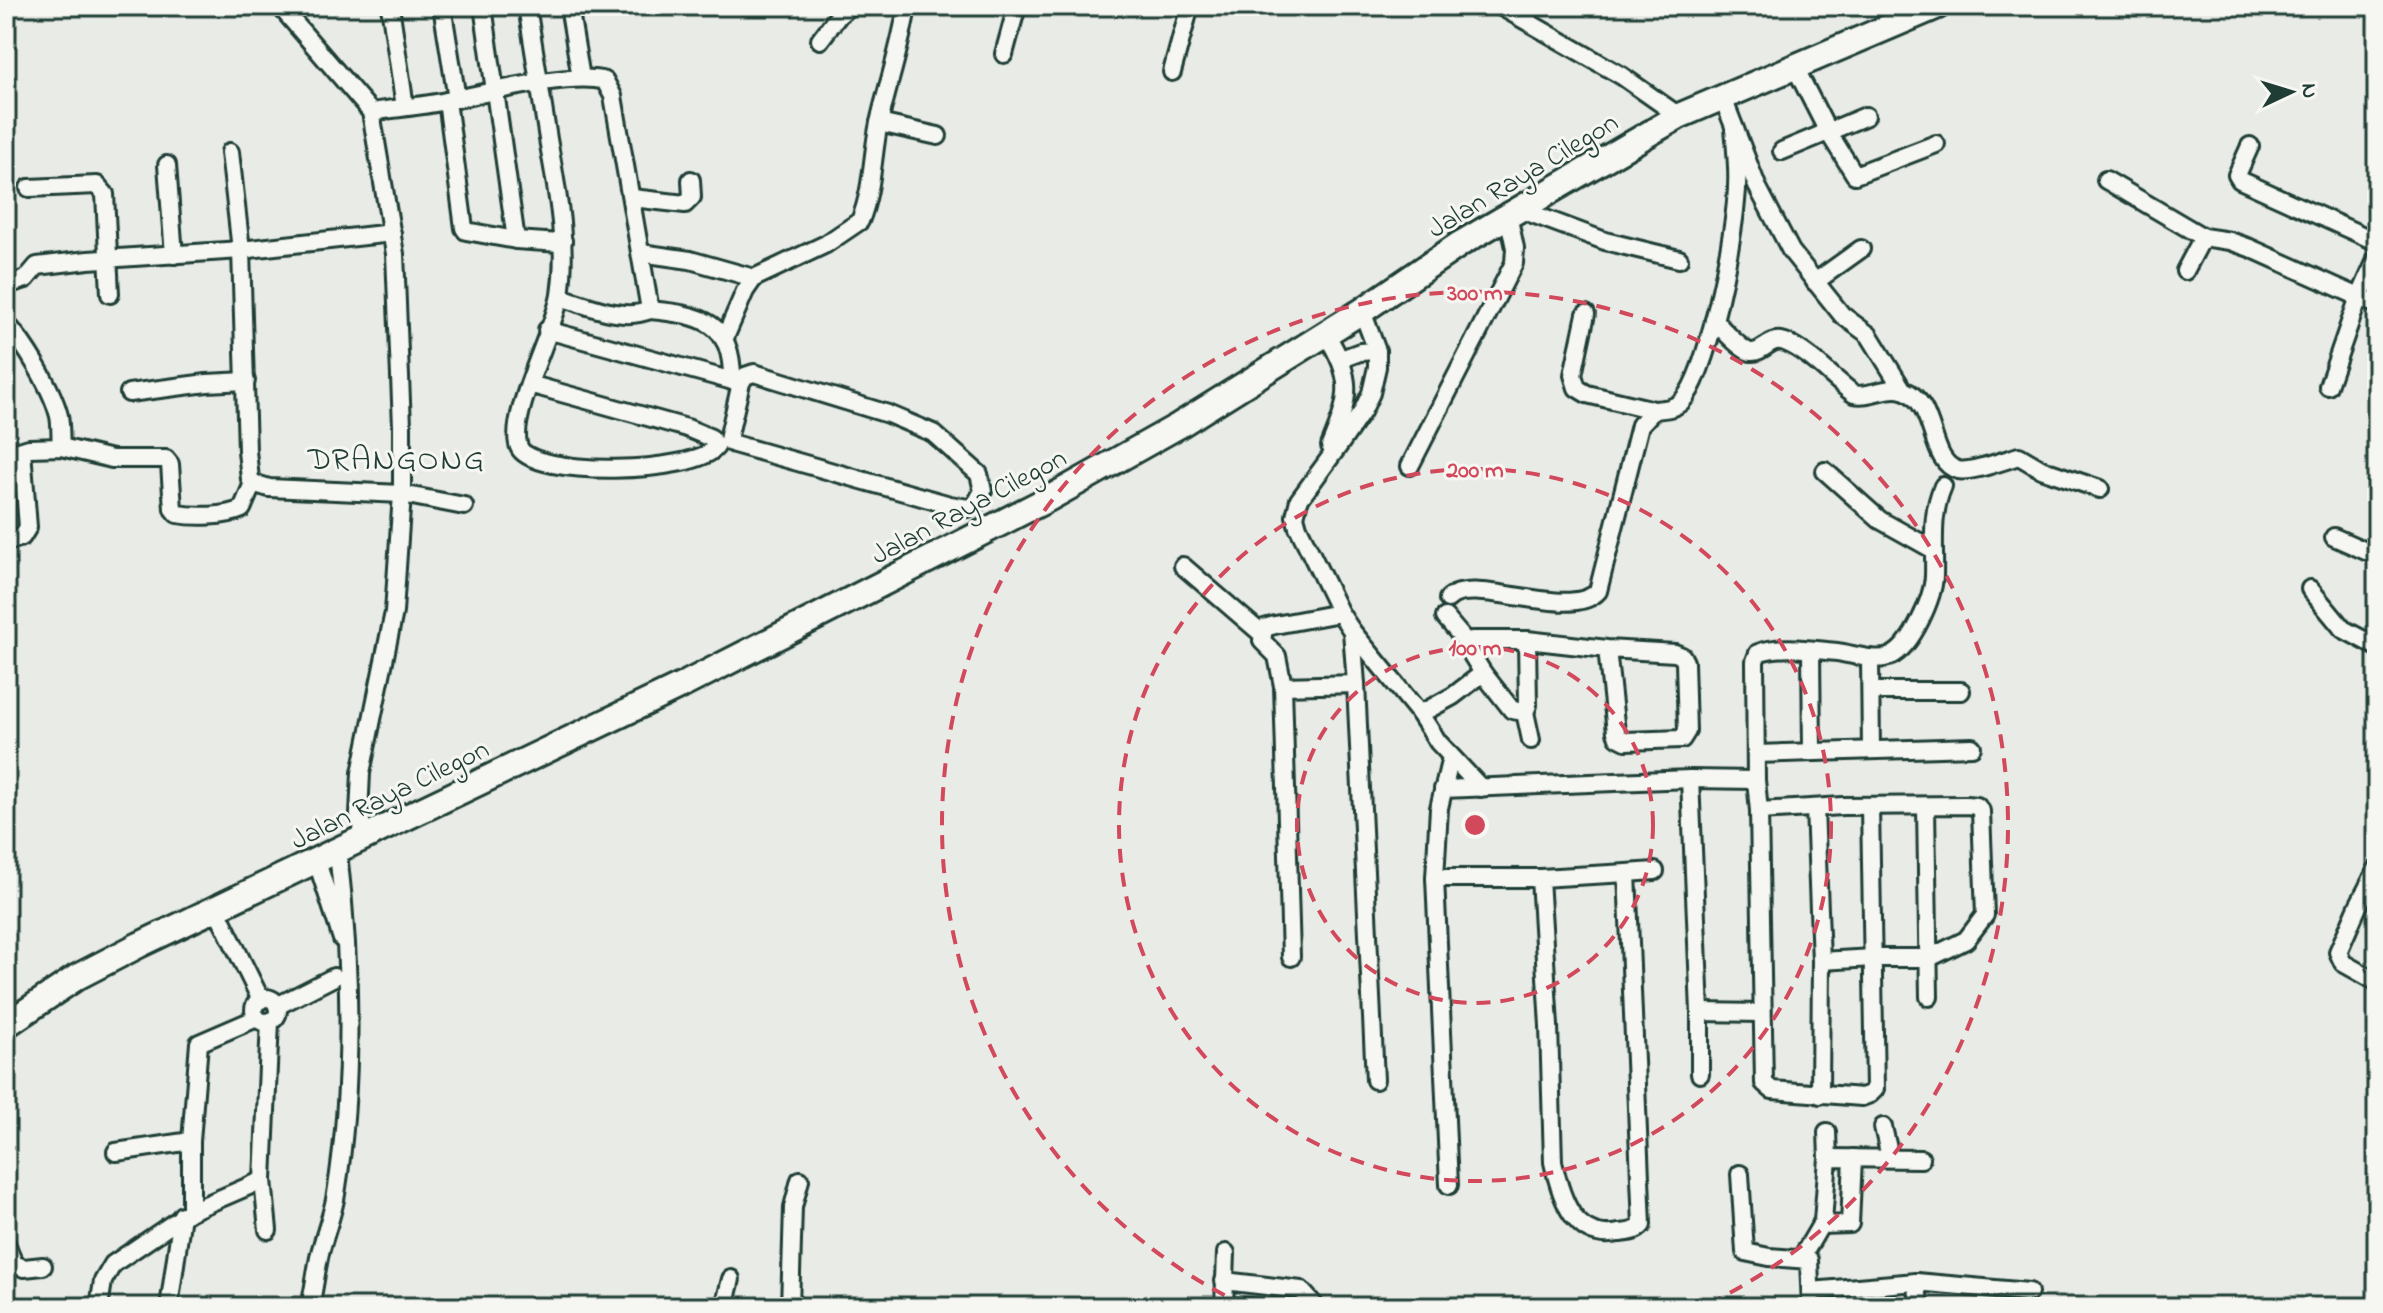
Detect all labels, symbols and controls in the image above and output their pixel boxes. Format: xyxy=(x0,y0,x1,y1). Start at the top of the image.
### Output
north arrow xyxy=(2251,52,2331,132)
text: N xyxy=(2291,82,2324,99)
street label: Jalan Raya Cilegon xyxy=(1421,104,1627,250)
text: 300 m xyxy=(1446,277,1503,312)
district label: DRANGONG xyxy=(307,438,486,485)
street label: Jalan Raya Cilegon xyxy=(865,439,1075,577)
text: 200 m xyxy=(1445,454,1504,489)
text: 100 m xyxy=(1449,632,1502,667)
street label: Jalan Raya Cilegon xyxy=(284,730,497,862)
centre of rings xyxy=(1461,811,1489,839)

